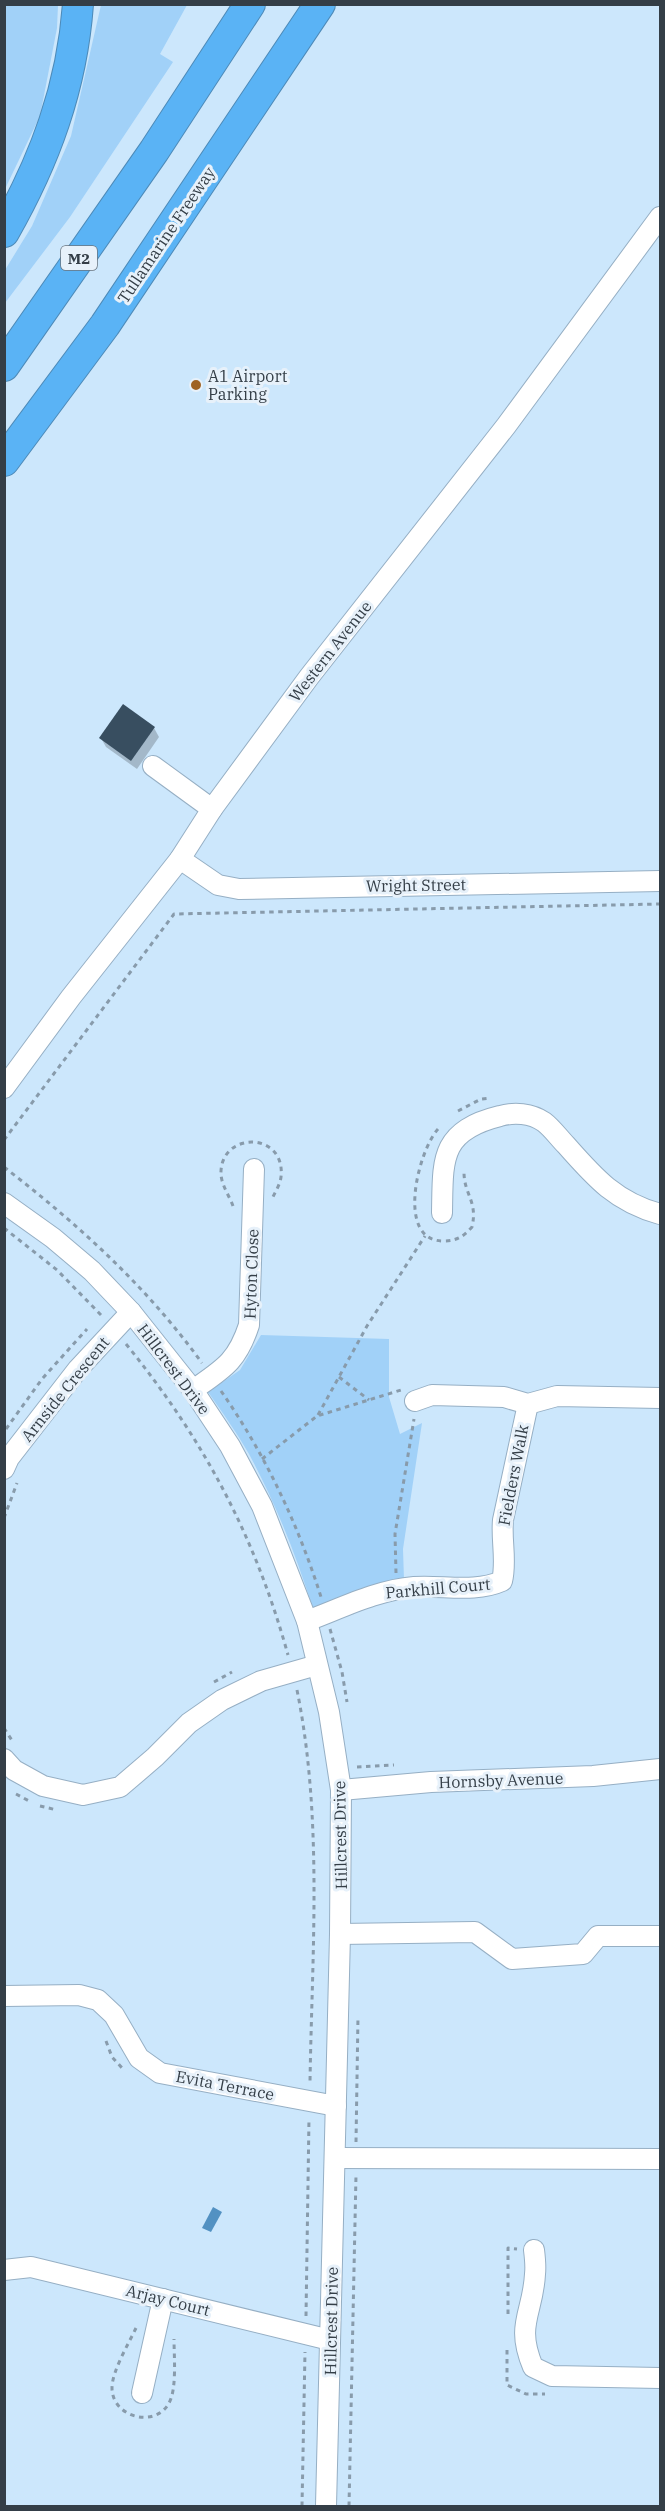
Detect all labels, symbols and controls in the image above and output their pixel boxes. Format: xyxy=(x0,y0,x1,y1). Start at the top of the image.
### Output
street label: Tullamarine Freeway xyxy=(113,163,219,307)
road number: M2 xyxy=(61,246,97,270)
place label: A1 Airport Parking xyxy=(208,366,288,404)
marker: A1 Airport Parking xyxy=(189,378,203,392)
street label: Western Avenue xyxy=(284,597,376,705)
street label: Wright Street xyxy=(366,874,467,896)
street label: Hyton Close xyxy=(239,1229,263,1319)
street label: Hillcrest Drive xyxy=(133,1320,215,1418)
street label: Arnside Crescent xyxy=(17,1332,114,1446)
street label: Fielders Walk xyxy=(493,1422,533,1527)
street label: Parkhill Court xyxy=(385,1573,492,1603)
street label: Hornsby Avenue xyxy=(438,1768,564,1792)
street label: Hillcrest Drive xyxy=(329,1781,351,1889)
street label: Evita Terrace xyxy=(174,2066,276,2104)
street label: Hillcrest Drive xyxy=(320,2267,342,2375)
street label: Arjay Court xyxy=(124,2280,212,2320)

